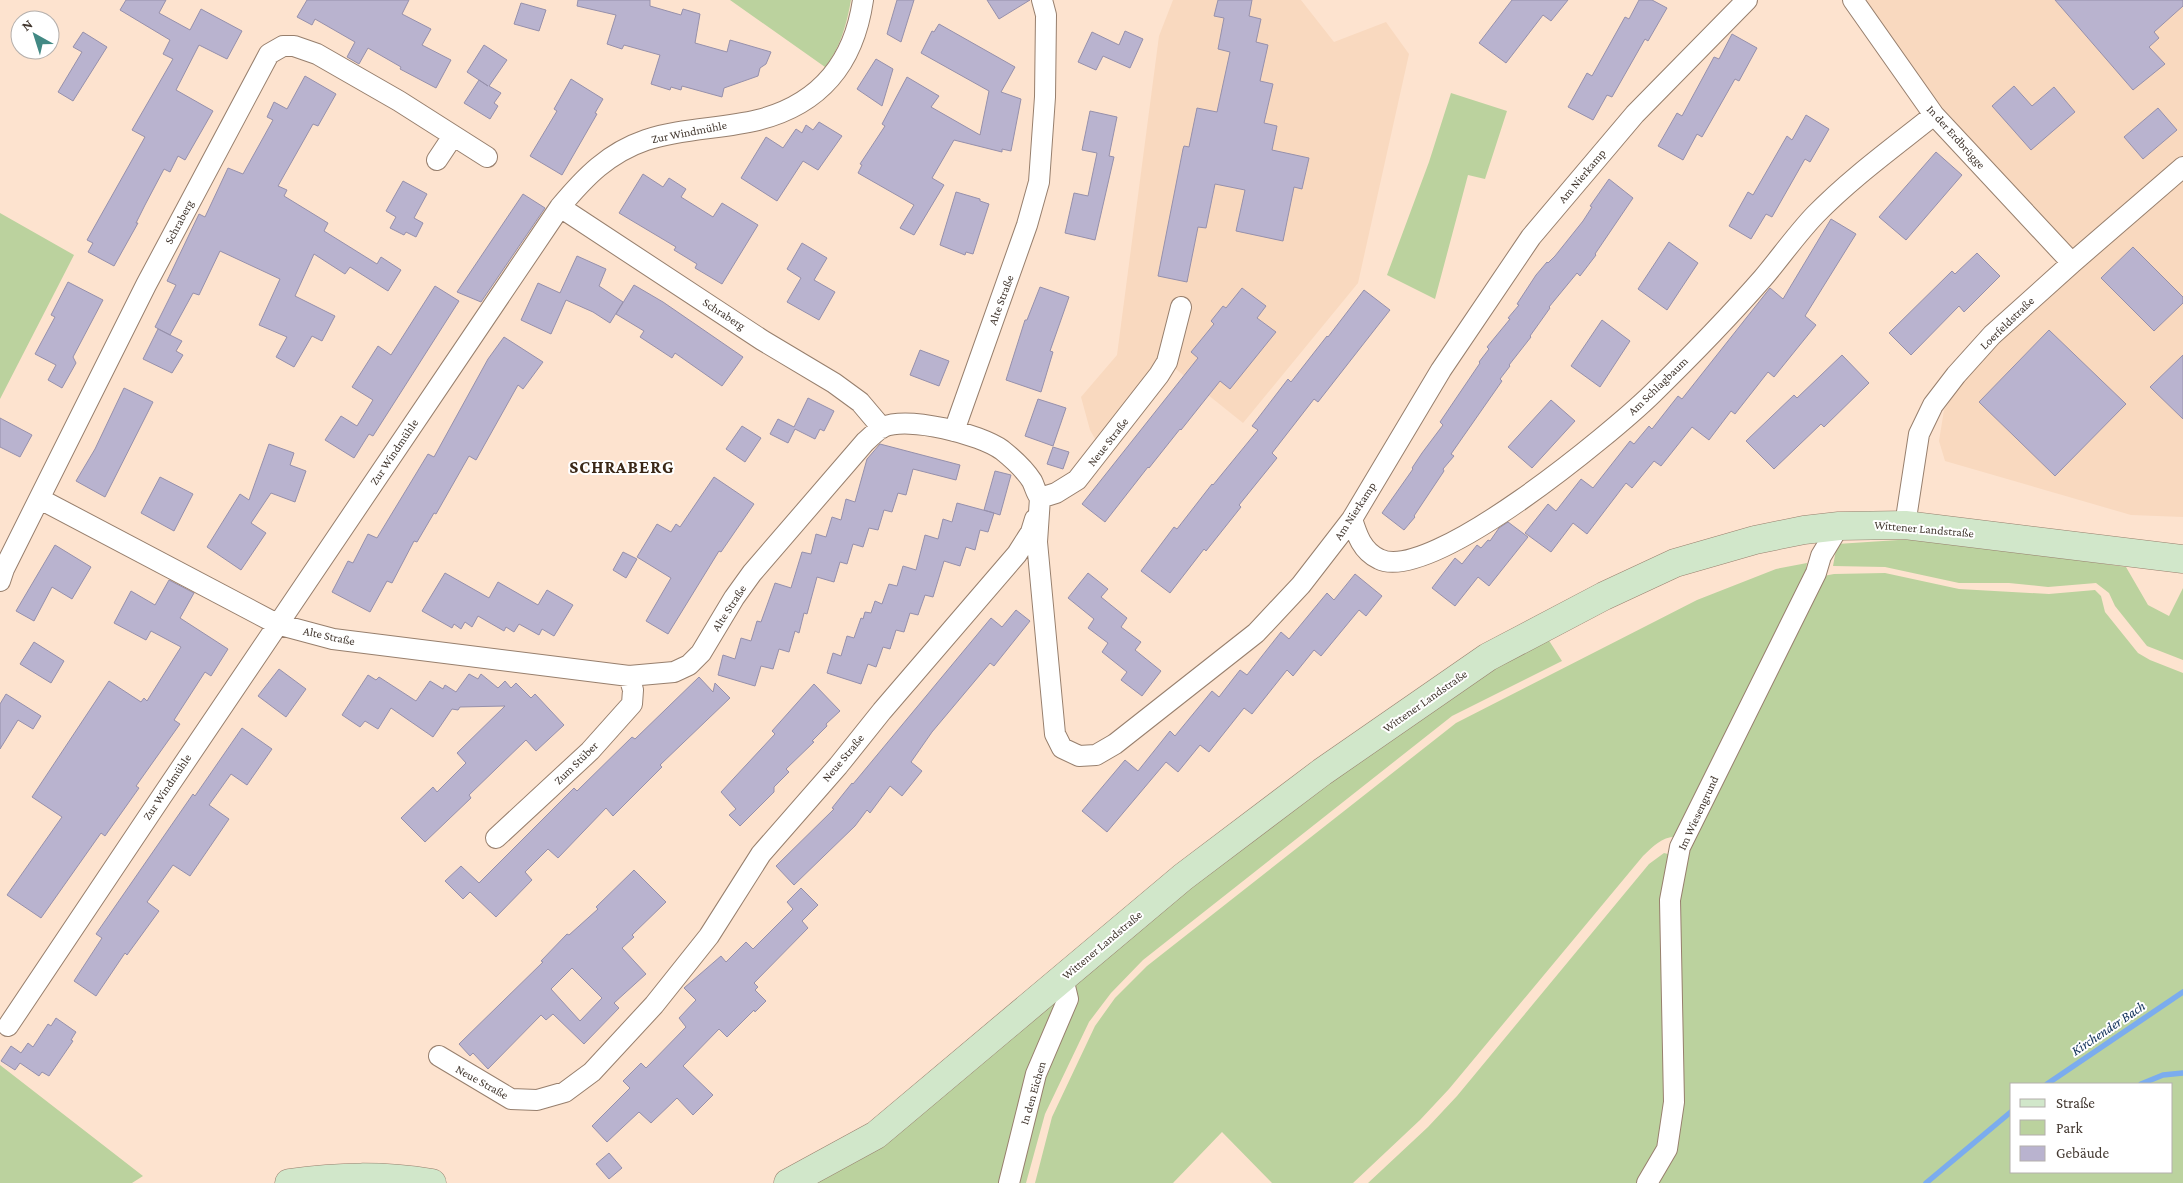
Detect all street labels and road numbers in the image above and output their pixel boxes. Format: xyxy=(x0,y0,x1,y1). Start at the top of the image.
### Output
street label: In der Erdbrügge xyxy=(1924,102,1988,172)
street label: Zur Windmühle xyxy=(650,118,728,146)
street label: Am Nierkamp xyxy=(1555,146,1609,206)
street label: Schraberg xyxy=(162,197,197,246)
street label: Alte Straße xyxy=(985,273,1017,327)
street label: Loerfeldstraße xyxy=(1977,294,2037,352)
street label: Schraberg xyxy=(700,295,748,333)
street label: Am Schlagbaum xyxy=(1625,354,1691,418)
street label: Neue Straße xyxy=(1085,415,1131,469)
street label: Zur Windmühle xyxy=(367,416,421,488)
street label: Am Nierkamp xyxy=(1331,479,1379,543)
street label: Wittener Landstraße xyxy=(1874,518,1974,540)
street label: Alte Straße xyxy=(709,582,749,634)
street label: Alte Straße xyxy=(302,624,356,648)
street label: Wittener Landstraße xyxy=(1380,667,1470,735)
street label: Neue Straße xyxy=(819,731,867,785)
street label: Zum Stüber xyxy=(551,738,602,788)
street label: Zur Windmühle xyxy=(140,751,194,823)
street label: Im Wiesengrund xyxy=(1675,773,1722,852)
street label: Wittener Landstraße xyxy=(1059,908,1145,982)
street label: In den Eichen xyxy=(1017,1059,1049,1126)
street label: Neue Straße xyxy=(453,1062,511,1102)

